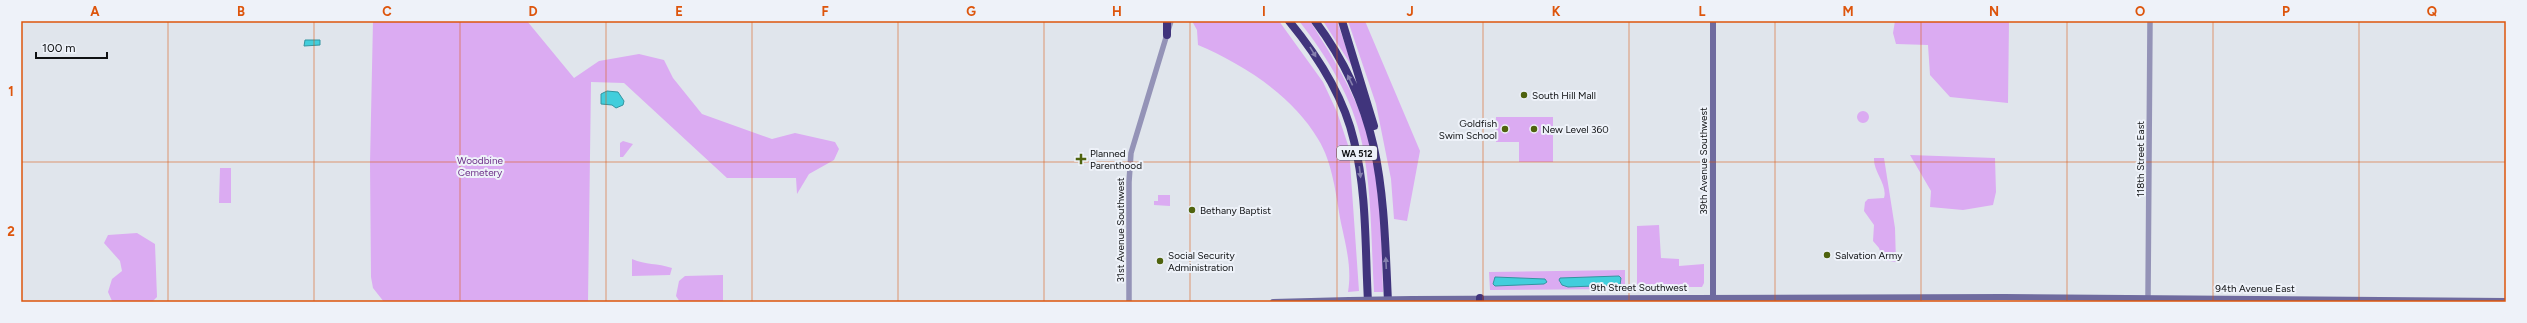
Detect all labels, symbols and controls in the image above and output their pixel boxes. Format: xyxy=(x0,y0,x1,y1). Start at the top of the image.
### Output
text: A xyxy=(90,4,100,19)
text: B xyxy=(237,4,245,19)
text: C xyxy=(382,4,392,19)
text: D xyxy=(528,4,538,19)
text: E xyxy=(675,4,683,19)
text: F xyxy=(821,4,829,19)
text: G xyxy=(966,4,976,19)
text: H xyxy=(1112,4,1122,19)
text: I xyxy=(1262,4,1266,19)
text: J xyxy=(1406,4,1414,19)
text: K xyxy=(1552,4,1561,19)
text: L xyxy=(1699,4,1706,19)
text: M xyxy=(1842,4,1854,19)
text: N xyxy=(1989,4,1999,19)
text: O xyxy=(2135,4,2145,19)
text: P xyxy=(2282,4,2290,19)
text: Q xyxy=(2427,4,2437,19)
scale bar xyxy=(36,34,107,60)
text: 100 m xyxy=(42,41,76,55)
one-way arrow xyxy=(1309,47,1317,57)
one-way arrow xyxy=(1347,74,1353,86)
text: 1 xyxy=(8,84,14,99)
place label: South Hill Mall xyxy=(1532,89,1596,102)
marker: South Hill Mall xyxy=(1519,90,1529,100)
street label: 39th Avenue Southwest xyxy=(1697,107,1710,215)
place label: Goldfish Swim School xyxy=(1439,117,1497,142)
street label: 118th Street East xyxy=(2134,121,2147,197)
place label: New Level 360 xyxy=(1542,123,1609,136)
marker: Goldfish Swim School xyxy=(1500,124,1510,134)
marker: New Level 360 xyxy=(1529,124,1539,134)
road number: WA 512 xyxy=(1337,146,1377,160)
place label: Planned Parenthood xyxy=(1090,147,1142,172)
marker: Planned Parenthood xyxy=(1075,153,1087,165)
park label: Woodbine Cemetery xyxy=(457,154,503,179)
one-way arrow xyxy=(1357,166,1363,178)
street label: 31st Avenue Southwest xyxy=(1114,177,1127,283)
place label: Bethany Baptist xyxy=(1200,204,1271,217)
marker: Bethany Baptist xyxy=(1187,205,1197,215)
text: 2 xyxy=(7,224,15,239)
place label: Social Security Administration xyxy=(1168,249,1236,274)
place label: Salvation Army xyxy=(1835,249,1903,262)
marker: Salvation Army xyxy=(1822,250,1832,260)
marker: Social Security Administration xyxy=(1155,256,1165,266)
one-way arrow xyxy=(1383,257,1390,269)
street label: 9th Street Southwest xyxy=(1591,281,1687,294)
street label: 94th Avenue East xyxy=(2215,282,2295,295)

